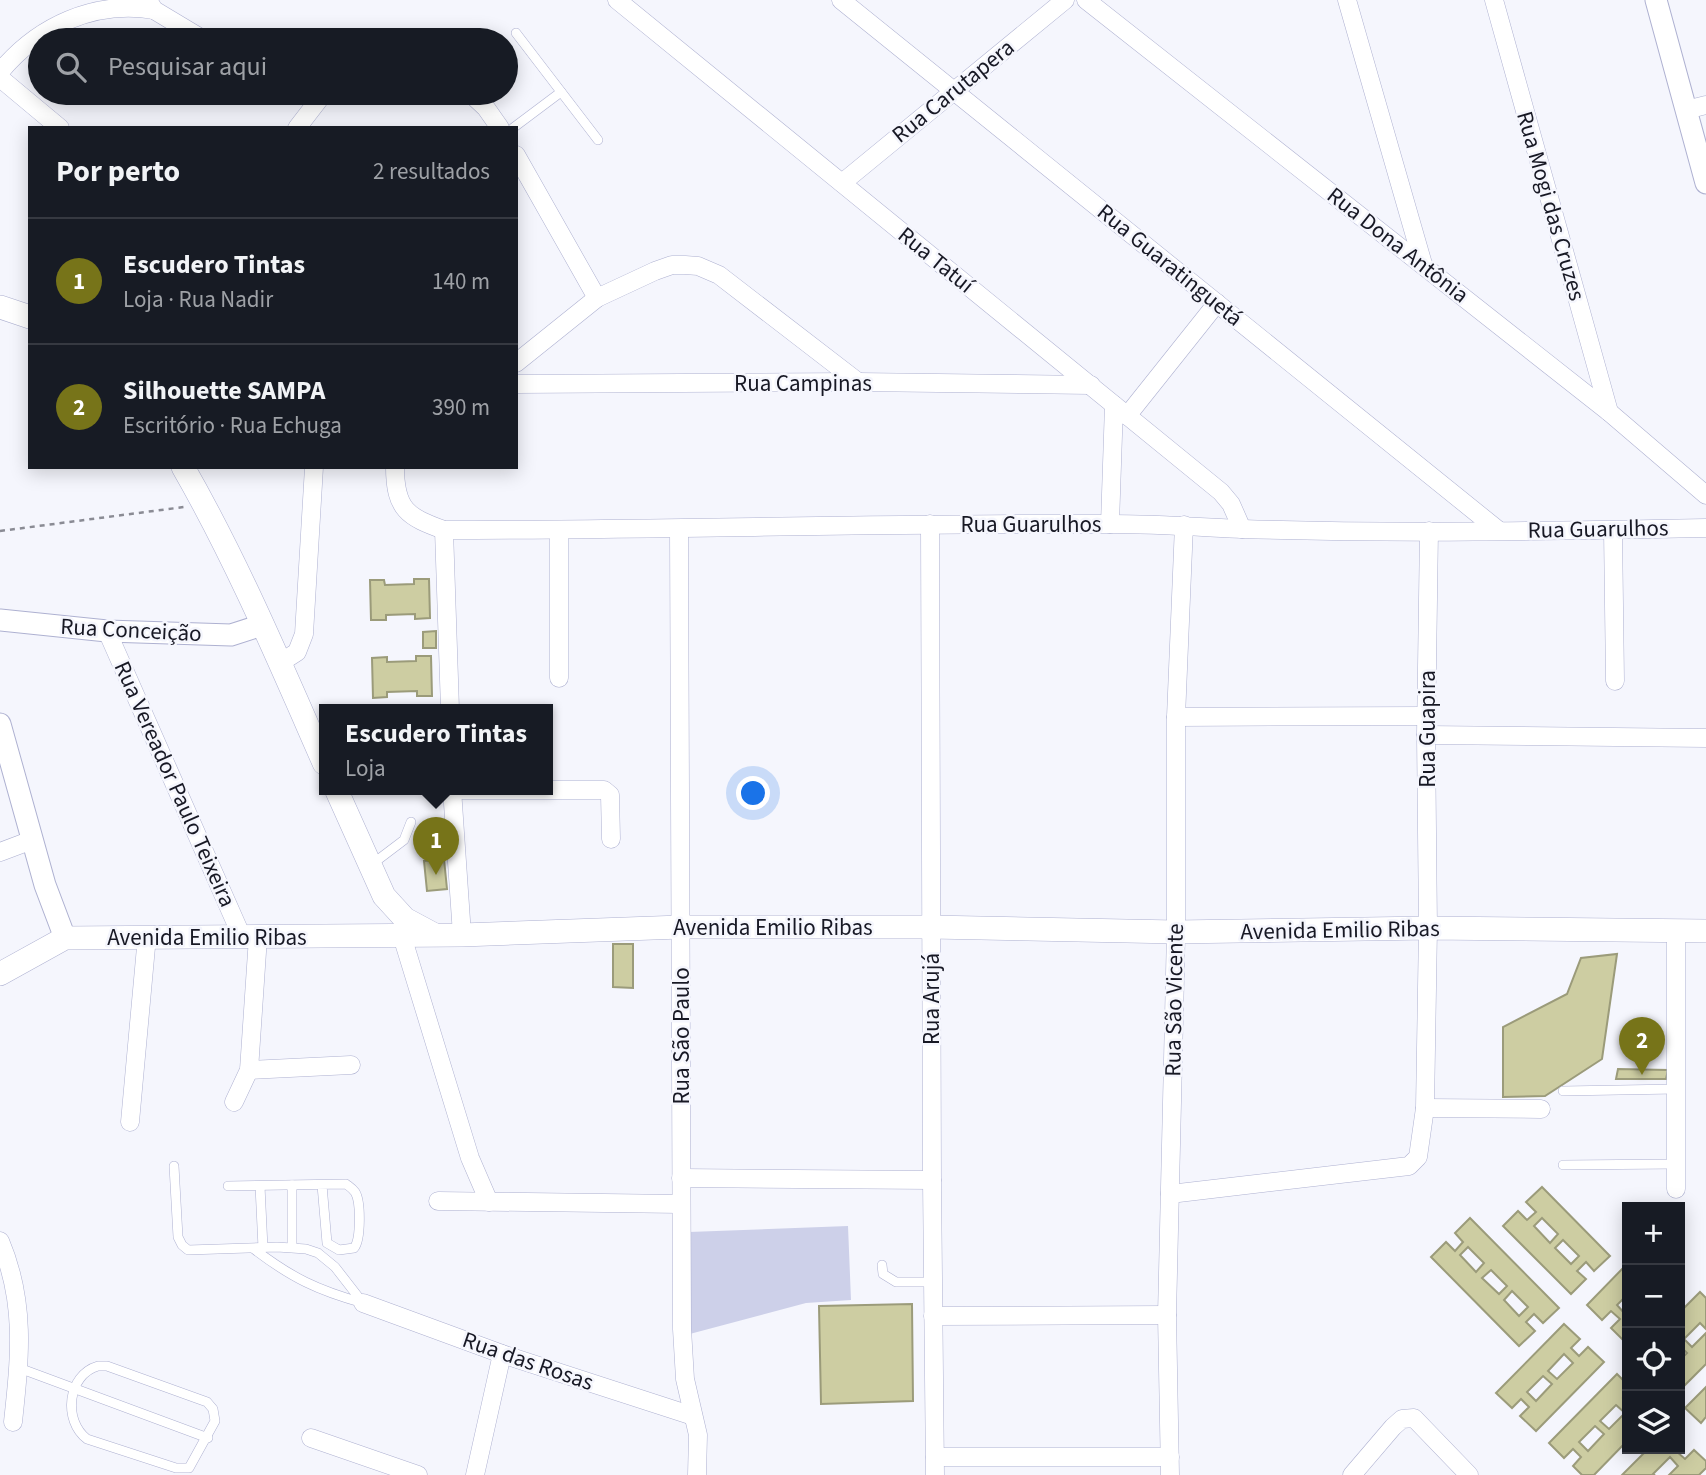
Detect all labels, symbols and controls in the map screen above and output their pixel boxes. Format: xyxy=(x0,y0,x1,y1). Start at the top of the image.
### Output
search box xyxy=(28,28,518,105)
street label: Rua Carutapera xyxy=(885,31,1021,151)
icon: search xyxy=(52,48,90,86)
text: Pesquisar aqui xyxy=(108,48,267,85)
street label: Rua Mogi das Cruzes xyxy=(1508,107,1594,305)
text: Por perto xyxy=(56,150,180,193)
text: 2 resultados xyxy=(373,155,490,188)
street label: Rua Dona Antônia xyxy=(1320,179,1476,311)
street label: Rua Guaratinguetá xyxy=(1090,196,1250,334)
street label: Rua Tatuí xyxy=(891,219,982,302)
text: Escudero Tintas xyxy=(123,246,305,283)
text: 1 xyxy=(73,265,85,298)
text: 140 m xyxy=(432,265,490,298)
text: Loja · Rua Nadir xyxy=(123,283,273,316)
street label: Rua Campinas xyxy=(734,367,872,400)
text: Silhouette SAMPA xyxy=(123,372,325,409)
text: 2 xyxy=(73,391,85,424)
text: 390 m xyxy=(432,391,490,424)
text: Escritório · Rua Echuga xyxy=(123,409,342,442)
street label: Rua Guarulhos xyxy=(960,508,1102,541)
street label: Rua Guarulhos xyxy=(1527,511,1669,547)
street label: Rua Conceição xyxy=(60,610,202,650)
street label: Rua Vereador Paulo Teixeira xyxy=(106,656,244,912)
street label: Rua Guapira xyxy=(1411,670,1444,788)
popup xyxy=(319,704,553,795)
text: Escudero Tintas xyxy=(345,715,527,752)
text: Loja xyxy=(345,752,386,785)
your location xyxy=(736,776,770,810)
pin: 1 xyxy=(413,817,459,875)
street label: Avenida Emilio Ribas xyxy=(673,911,873,944)
street label: Avenida Emilio Ribas xyxy=(1240,912,1440,948)
street label: Avenida Emilio Ribas xyxy=(107,921,307,954)
street label: Rua São Vicente xyxy=(1156,923,1192,1077)
street label: Rua Arujá xyxy=(915,953,948,1045)
street label: Rua São Paulo xyxy=(665,967,698,1105)
pin: 2 xyxy=(1619,1017,1665,1075)
map controls xyxy=(1622,1202,1685,1454)
button: + xyxy=(1622,1202,1685,1265)
button: − xyxy=(1622,1265,1685,1328)
street label: Rua das Rosas xyxy=(458,1323,598,1399)
button: locate xyxy=(1622,1328,1685,1391)
button: layers xyxy=(1622,1391,1685,1454)

